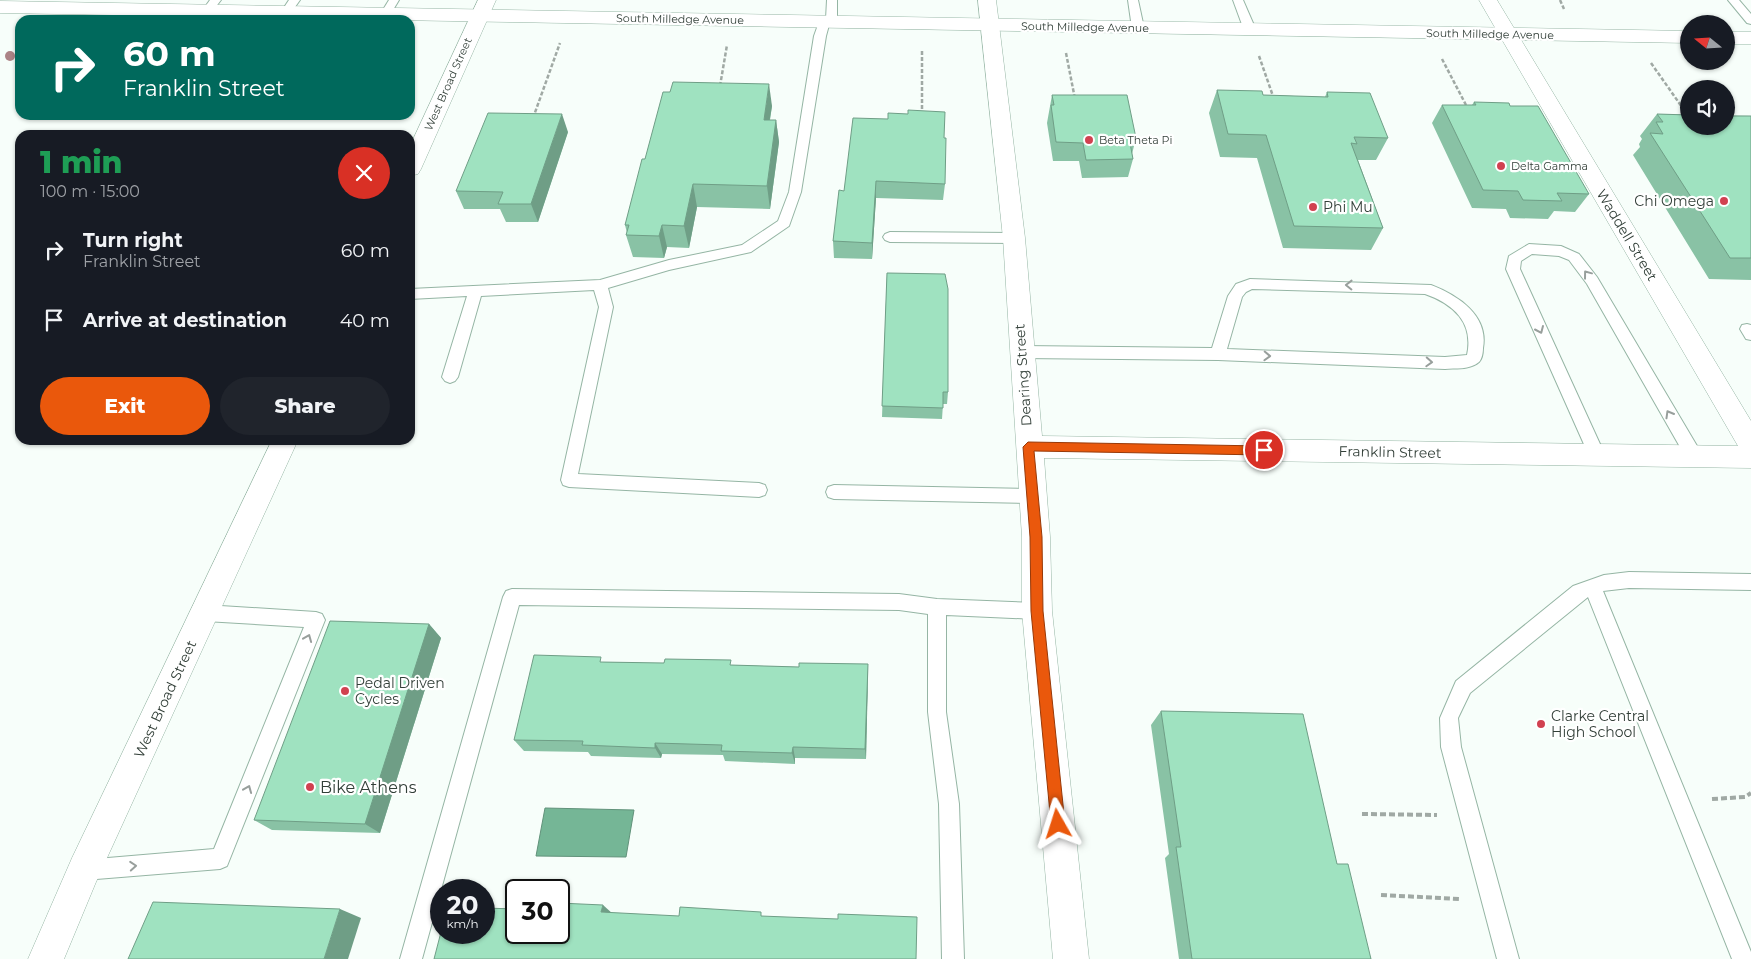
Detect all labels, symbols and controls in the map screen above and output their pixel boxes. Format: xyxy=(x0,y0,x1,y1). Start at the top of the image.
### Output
street label: South Milledge Avenue xyxy=(616,11,744,27)
north arrow xyxy=(1680,15,1735,70)
map controls xyxy=(1680,15,1735,135)
street label: South Milledge Avenue xyxy=(1021,19,1149,35)
street label: South Milledge Avenue xyxy=(1426,26,1554,42)
text: 60 m xyxy=(123,32,216,75)
icon: right xyxy=(40,35,105,100)
street label: West Broad Street xyxy=(421,35,475,133)
text: Franklin Street xyxy=(123,75,285,102)
button: sound xyxy=(1680,80,1735,135)
place label: Beta Theta Pi xyxy=(1099,133,1172,147)
marker: Beta Theta Pi xyxy=(1083,134,1095,146)
text: 1 min xyxy=(40,144,123,181)
button: close xyxy=(338,147,390,199)
place label: Delta Gamma xyxy=(1511,159,1588,173)
marker: Delta Gamma xyxy=(1495,160,1507,172)
text: 100 m · 15:00 xyxy=(40,182,140,201)
street label: Waddell Street xyxy=(1592,186,1662,284)
place label: Chi Omega xyxy=(1634,192,1714,210)
marker: Chi Omega xyxy=(1718,195,1730,207)
place label: Phi Mu xyxy=(1323,198,1373,216)
marker: Phi Mu xyxy=(1307,201,1319,213)
text: Turn right xyxy=(83,229,183,252)
icon: right xyxy=(40,236,68,264)
text: 60 m xyxy=(341,239,390,262)
text: Franklin Street xyxy=(83,252,201,271)
one-way arrow xyxy=(1584,270,1593,280)
one-way arrow xyxy=(1345,280,1353,291)
icon: arrive xyxy=(40,306,68,334)
text: Arrive at destination xyxy=(83,309,287,332)
text: 40 m xyxy=(340,309,390,332)
street label: Dearing Street xyxy=(1010,323,1036,427)
one-way arrow xyxy=(1534,325,1545,334)
one-way arrow xyxy=(1264,351,1271,361)
one-way arrow xyxy=(1426,357,1434,368)
button: Exit xyxy=(40,377,210,435)
button: Share xyxy=(220,377,390,435)
one-way arrow xyxy=(1666,411,1676,420)
pin xyxy=(1243,429,1285,471)
icon: arrive xyxy=(1250,436,1278,464)
street label: Franklin Street xyxy=(1338,442,1442,462)
one-way arrow xyxy=(303,635,313,643)
street label: West Broad Street xyxy=(130,637,200,761)
place label: Pedal Driven Cycles xyxy=(355,674,445,708)
marker: Pedal Driven Cycles xyxy=(339,685,351,697)
place label: Clarke Central High School xyxy=(1551,707,1649,741)
marker: Clarke Central High School xyxy=(1535,718,1547,730)
place label: Bike Athens xyxy=(320,778,417,797)
marker: Bike Athens xyxy=(304,781,316,793)
one-way arrow xyxy=(242,785,252,794)
position arrow xyxy=(1031,797,1083,849)
one-way arrow xyxy=(129,861,137,872)
speed limit sign: 30 xyxy=(505,879,570,944)
text: 20 xyxy=(447,890,478,920)
text: km/h xyxy=(446,916,479,931)

